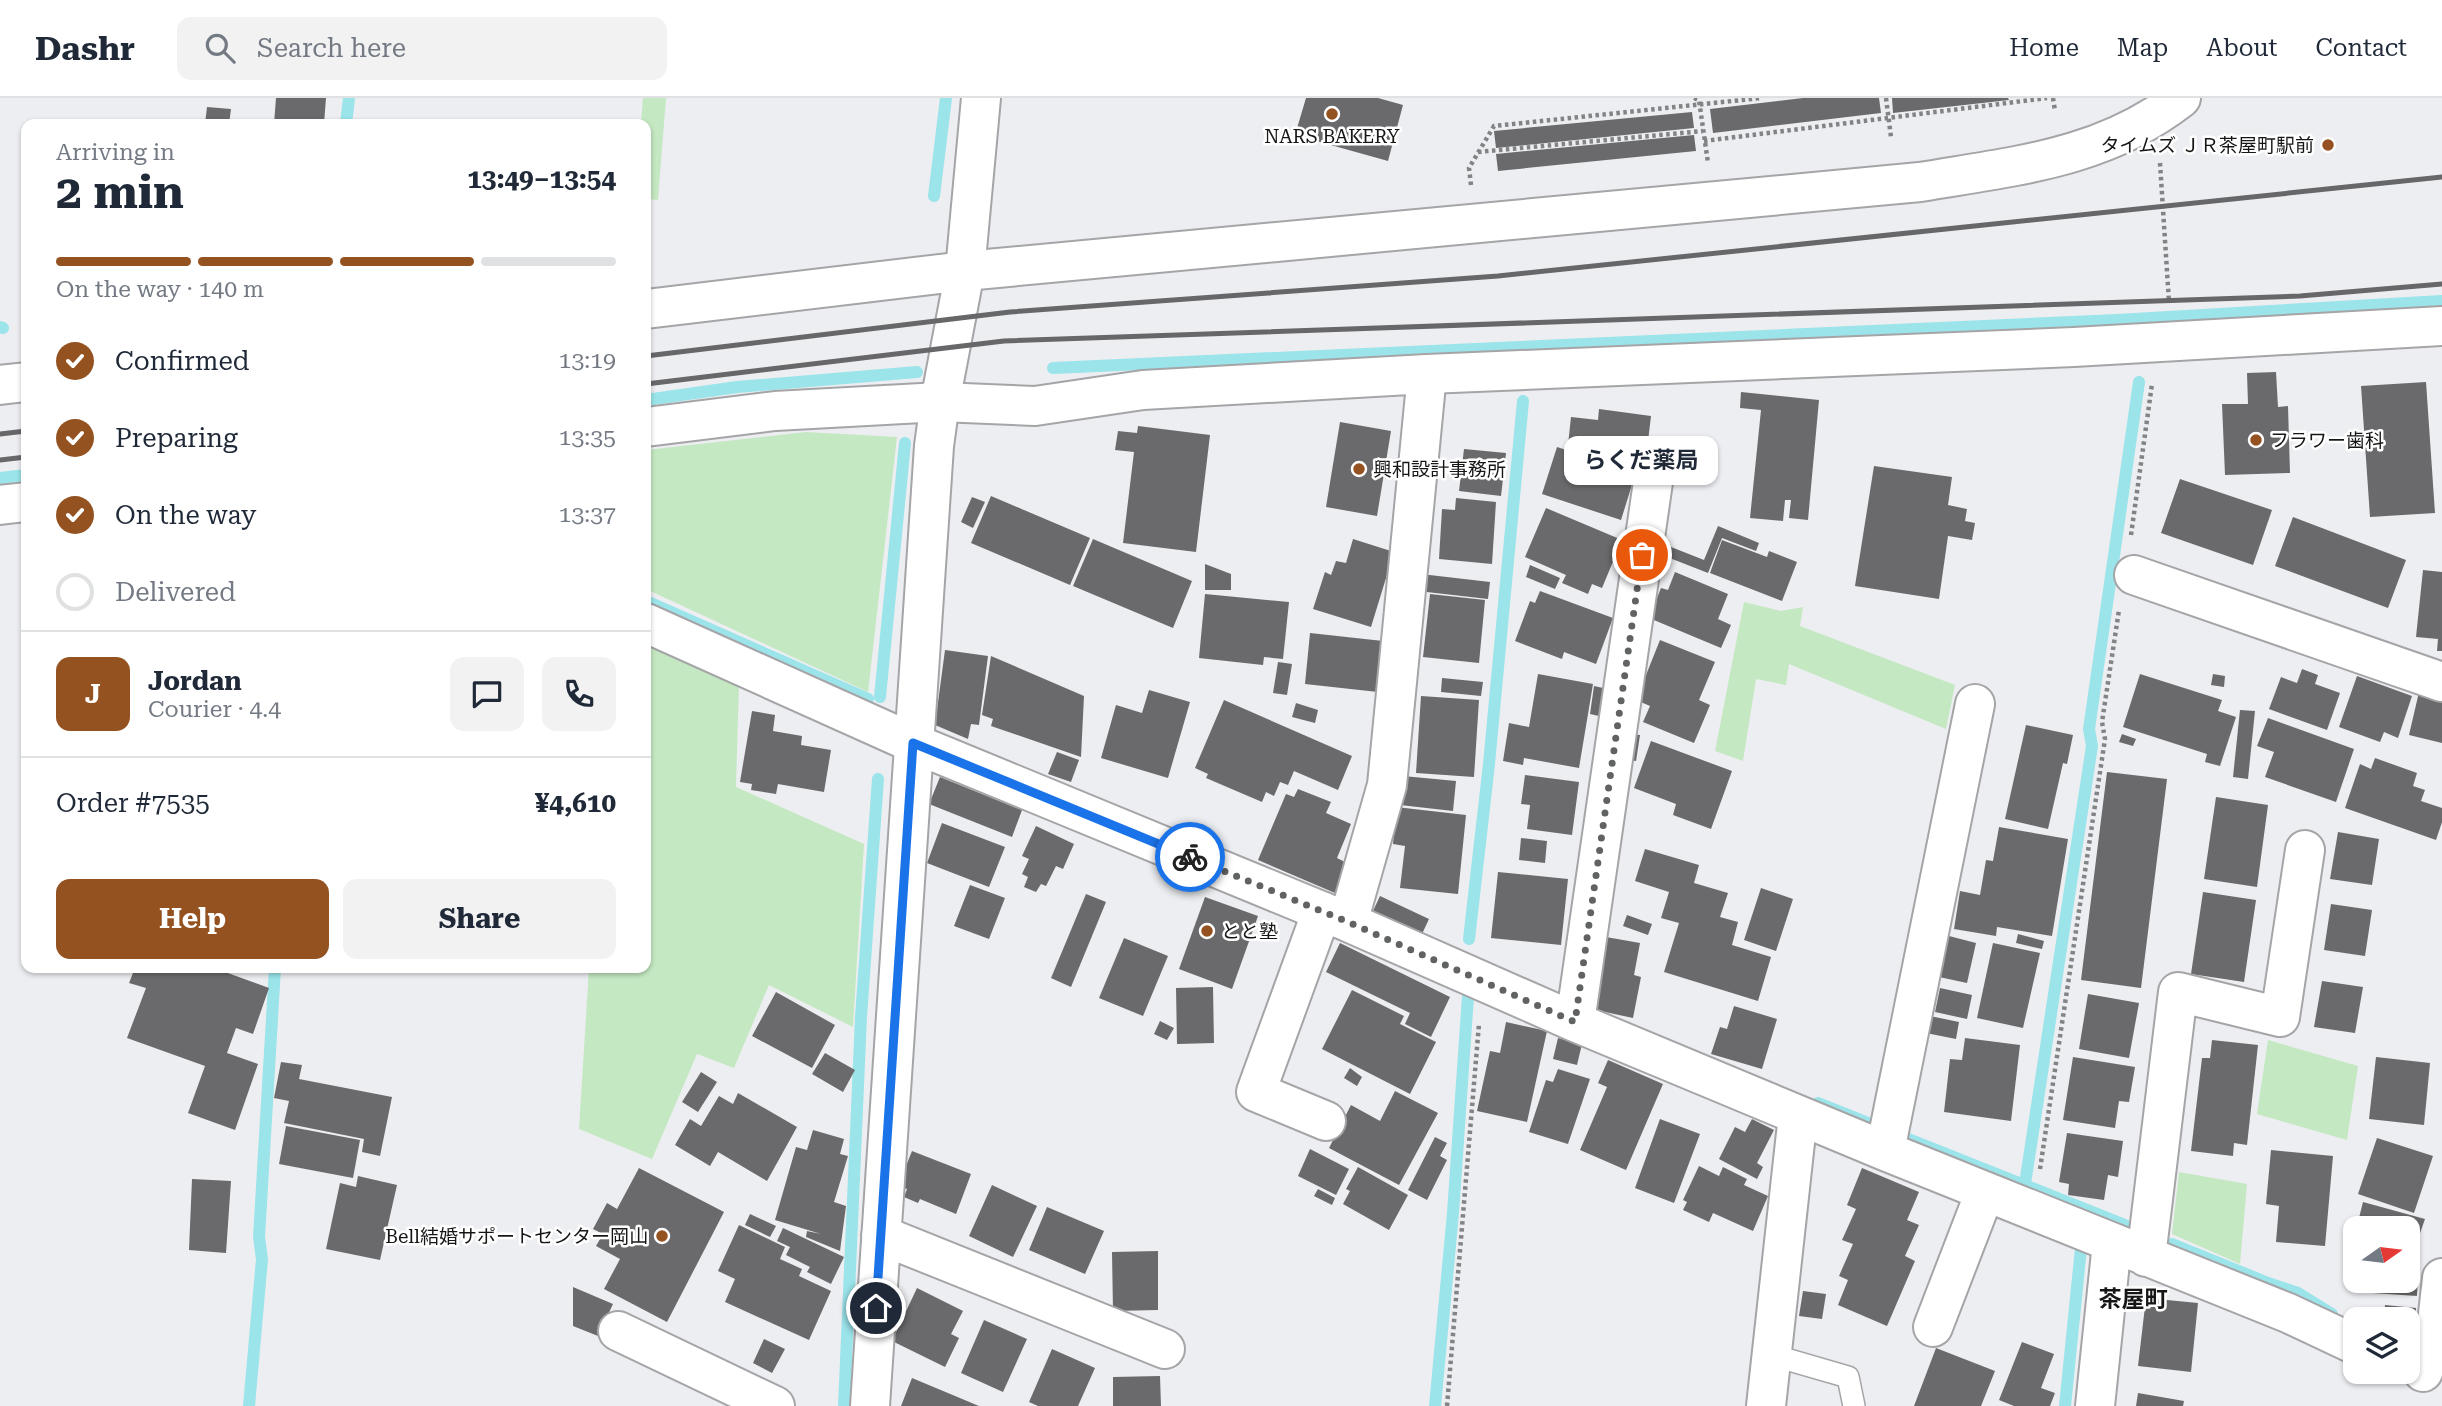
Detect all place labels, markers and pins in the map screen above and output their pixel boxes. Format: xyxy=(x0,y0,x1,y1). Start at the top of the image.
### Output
marker: NARS BAKERY xyxy=(1324,106,1340,122)
place label: NARS BAKERY xyxy=(1264,125,1400,148)
place label: タイムズ ＪＲ茶屋町駅前 xyxy=(2101,134,2314,157)
marker: タイムズ ＪＲ茶屋町駅前 xyxy=(2320,137,2336,153)
place label: フラワー歯科 xyxy=(2270,429,2384,452)
marker: フラワー歯科 xyxy=(2248,432,2264,448)
callout: らくだ薬局 xyxy=(1565,436,1719,485)
place label: 興和設計事務所 xyxy=(1373,458,1506,481)
marker: 興和設計事務所 xyxy=(1351,461,1367,477)
pin xyxy=(1612,525,1672,585)
place label: とと塾 xyxy=(1221,920,1278,943)
marker: とと塾 xyxy=(1199,923,1215,939)
place label: Bell結婚サポートセンター岡山 xyxy=(385,1225,648,1248)
marker: Bell結婚サポートセンター岡山 xyxy=(654,1228,670,1244)
pin xyxy=(846,1278,906,1338)

